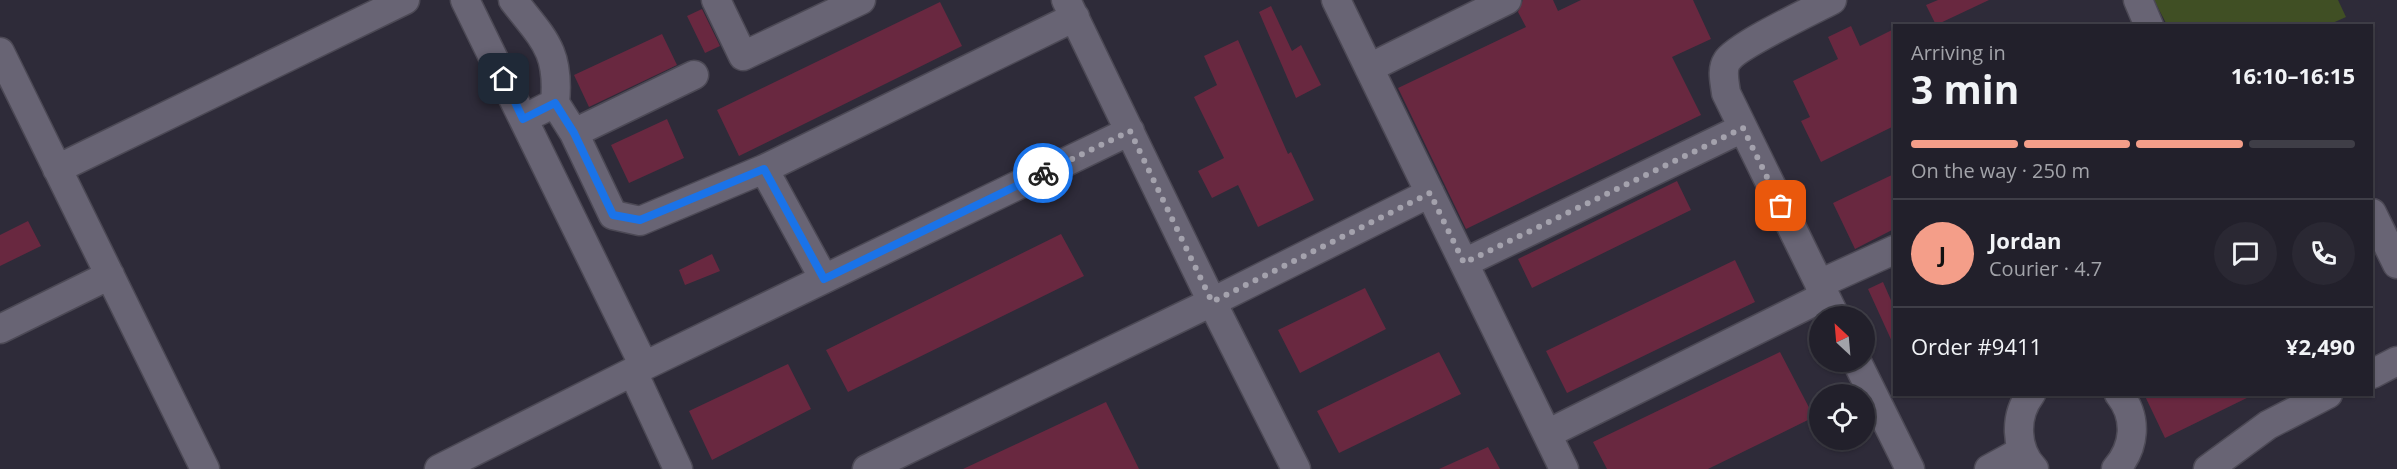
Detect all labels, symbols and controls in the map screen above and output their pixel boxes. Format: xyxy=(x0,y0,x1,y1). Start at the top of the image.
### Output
text: Arriving in xyxy=(1911,39,2006,66)
pin xyxy=(478,53,529,104)
text: 16:10–16:15 xyxy=(2231,60,2355,90)
icon: home xyxy=(487,62,520,95)
text: 3 min xyxy=(1911,62,2019,115)
courier xyxy=(1013,143,1073,203)
icon: bike xyxy=(1027,157,1060,190)
text: On the way · 250 m xyxy=(1911,157,2090,184)
pin xyxy=(1755,180,1806,231)
icon: bag xyxy=(1764,189,1797,222)
button: chat xyxy=(2214,222,2277,285)
button: phone xyxy=(2292,222,2355,285)
text: Jordan xyxy=(1989,225,2062,255)
text: J xyxy=(1939,238,1946,268)
text: Courier · 4.7 xyxy=(1989,255,2102,282)
north arrow xyxy=(1809,306,1875,372)
map controls xyxy=(1809,306,1875,450)
text: Order #9411 xyxy=(1911,331,2042,361)
text: ¥2,490 xyxy=(2286,331,2355,361)
button: locate xyxy=(1809,384,1875,450)

